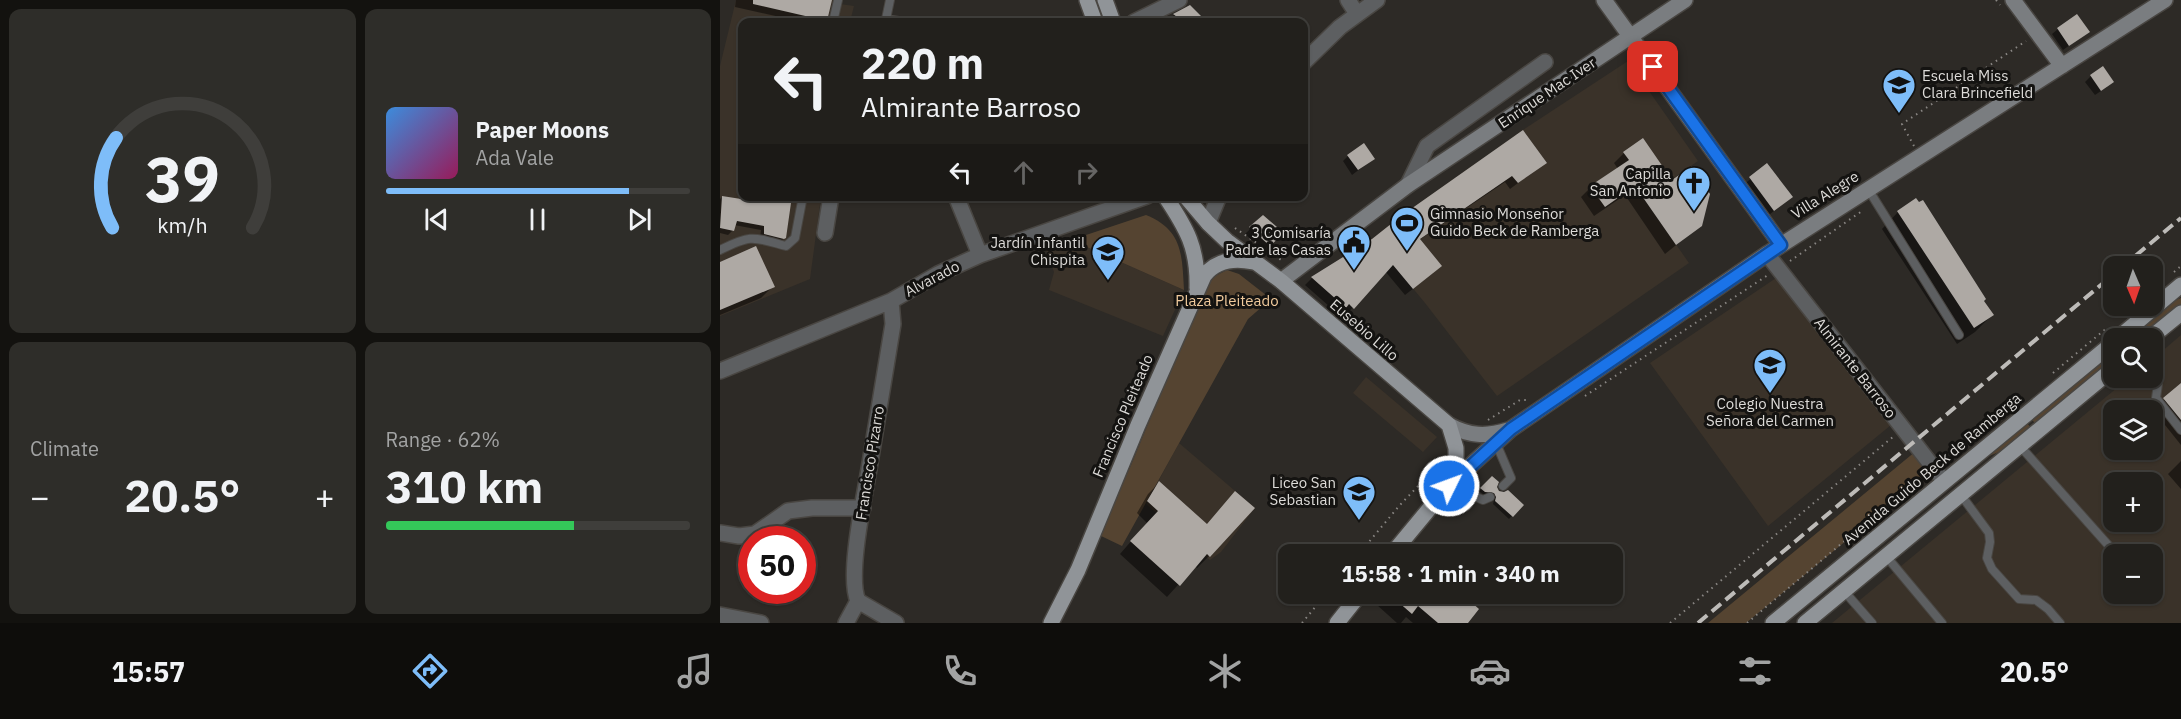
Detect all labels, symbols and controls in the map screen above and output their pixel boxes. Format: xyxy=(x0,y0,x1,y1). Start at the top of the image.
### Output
text: 220 m xyxy=(861,36,984,91)
pin xyxy=(1627,41,1678,92)
icon: left xyxy=(762,42,840,120)
icon: arrive xyxy=(1636,50,1669,83)
street label: Enrique Mac Iver xyxy=(1494,53,1600,132)
place label: Escuela Miss Clara Brincefield xyxy=(1922,66,2033,102)
school or university icon: Escuela Miss Clara Brincefield xyxy=(1881,67,1917,114)
text: Almirante Barroso xyxy=(861,89,1081,124)
text: Paper Moons xyxy=(476,115,609,144)
text: 39 xyxy=(145,138,220,219)
text: Ada Vale xyxy=(476,144,554,171)
icon: left xyxy=(944,156,977,189)
icon: ahead xyxy=(1007,156,1040,189)
icon: right xyxy=(1070,156,1103,189)
place label: Capilla San Antonio xyxy=(1590,164,1671,200)
church icon: Capilla San Antonio xyxy=(1676,165,1712,212)
street label: Villa Alegre xyxy=(1787,166,1862,223)
icon: previous xyxy=(420,203,453,236)
icon: pause xyxy=(521,203,554,236)
icon: next xyxy=(623,203,656,236)
place label: Gimnasio Monseñor Guido Beck de Ramberga xyxy=(1430,204,1599,240)
sports icon: Gimnasio Monseñor Guido Beck de Ramberga xyxy=(1389,205,1425,252)
text: km/h xyxy=(157,212,207,240)
place label: 3 Comisaría Padre las Casas xyxy=(1225,223,1331,259)
public building icon: 3 Comisaría Padre las Casas xyxy=(1336,224,1372,271)
place label: Jardín Infantil Chispita xyxy=(990,233,1085,269)
school or university icon: Jardín Infantil Chispita xyxy=(1090,234,1126,281)
street label: Alvarado xyxy=(901,256,962,301)
north arrow xyxy=(2103,256,2163,316)
map controls xyxy=(2103,256,2163,604)
park label: Plaza Pleiteado xyxy=(1175,291,1279,310)
street label: Eusebio Lillo xyxy=(1326,295,1403,365)
street label: Almirante Barroso xyxy=(1810,314,1901,422)
button: search xyxy=(2103,328,2163,388)
school or university icon: Colegio Nuestra Señora del Carmen xyxy=(1752,347,1788,394)
street label: Francisco Pleiteado xyxy=(1088,351,1157,480)
street label: Avenida Guido Beck de Ramberga xyxy=(1839,388,2025,549)
place label: Colegio Nuestra Señora del Carmen xyxy=(1706,394,1834,430)
button: layers xyxy=(2103,400,2163,460)
street label: Francisco Pizarro xyxy=(851,405,888,521)
text: Range · 62% xyxy=(386,426,500,453)
text: Climate xyxy=(30,435,99,462)
position arrow xyxy=(1417,454,1481,518)
text: 310 km xyxy=(386,457,543,515)
text: 20.5° xyxy=(124,466,240,524)
button: + xyxy=(2103,472,2163,532)
place label: Liceo San Sebastian xyxy=(1270,473,1336,509)
school or university icon: Liceo San Sebastian xyxy=(1341,474,1377,521)
text: − xyxy=(30,475,50,518)
text: + xyxy=(315,475,334,518)
speed limit sign: 50 xyxy=(738,526,816,604)
button: − xyxy=(2103,544,2163,604)
text: 15:58 · 1 min · 340 m xyxy=(1341,559,1560,588)
icon: directions xyxy=(409,650,451,692)
icon: music xyxy=(674,650,716,692)
icon: phone xyxy=(939,650,981,692)
icon: climate xyxy=(1204,650,1246,692)
icon: car xyxy=(1469,650,1511,692)
icon: filters xyxy=(1734,650,1776,692)
text: 15:57 xyxy=(112,654,185,689)
text: 20.5° xyxy=(2000,654,2069,689)

